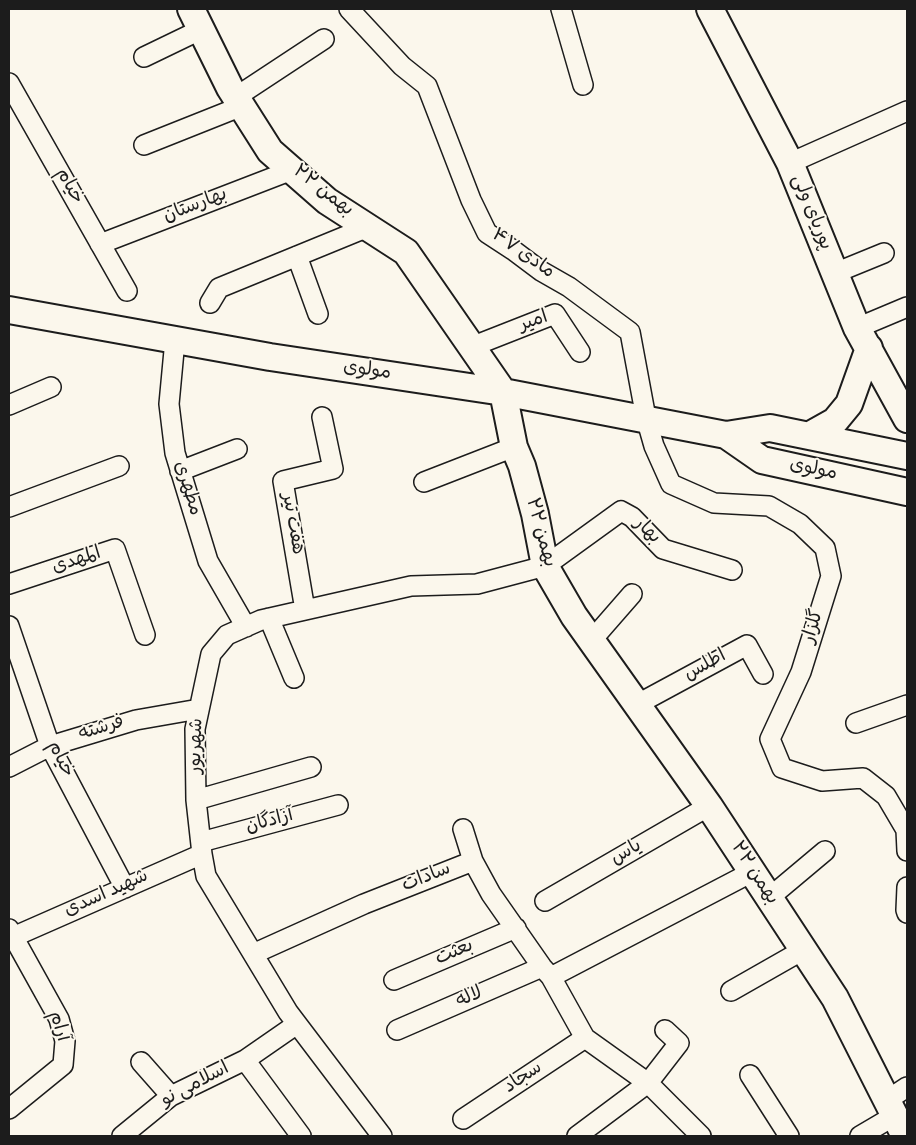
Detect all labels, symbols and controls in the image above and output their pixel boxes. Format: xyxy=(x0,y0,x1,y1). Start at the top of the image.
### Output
street label: ۲۲ بهمن xyxy=(287,161,357,223)
street label: خیام xyxy=(49,165,87,209)
street label: پوریای ولی xyxy=(785,172,835,254)
street label: بهارستان xyxy=(161,184,231,230)
street label: مادی ۴۷ xyxy=(486,225,558,285)
street label: امیر xyxy=(516,307,552,339)
street label: مولوی xyxy=(342,357,392,387)
street label: مولوی xyxy=(787,455,839,487)
street label: مطهری xyxy=(167,459,205,519)
street label: هفت تیر xyxy=(274,492,308,556)
street label: ۲۲ بهمن xyxy=(519,496,559,570)
street label: بهار xyxy=(628,514,664,550)
street label: المهدی xyxy=(50,543,104,581)
street label: گلزار xyxy=(799,607,831,647)
street label: اطلس xyxy=(681,646,731,688)
street label: فرشته xyxy=(77,712,127,748)
street label: شهریور xyxy=(186,718,210,774)
street label: خیام xyxy=(40,738,78,782)
street label: آزادگان xyxy=(244,806,296,840)
street label: یاس xyxy=(607,836,647,872)
street label: ۲۲ بهمن xyxy=(724,838,782,910)
street label: سادات xyxy=(399,859,455,899)
street label: شهید اسدی xyxy=(61,866,153,924)
street label: بعثت xyxy=(432,936,478,972)
street label: لاله xyxy=(453,983,487,1015)
street label: آرام xyxy=(42,1009,72,1045)
street label: سجاد xyxy=(500,1058,548,1100)
street label: اسلامی نو xyxy=(158,1059,234,1113)

